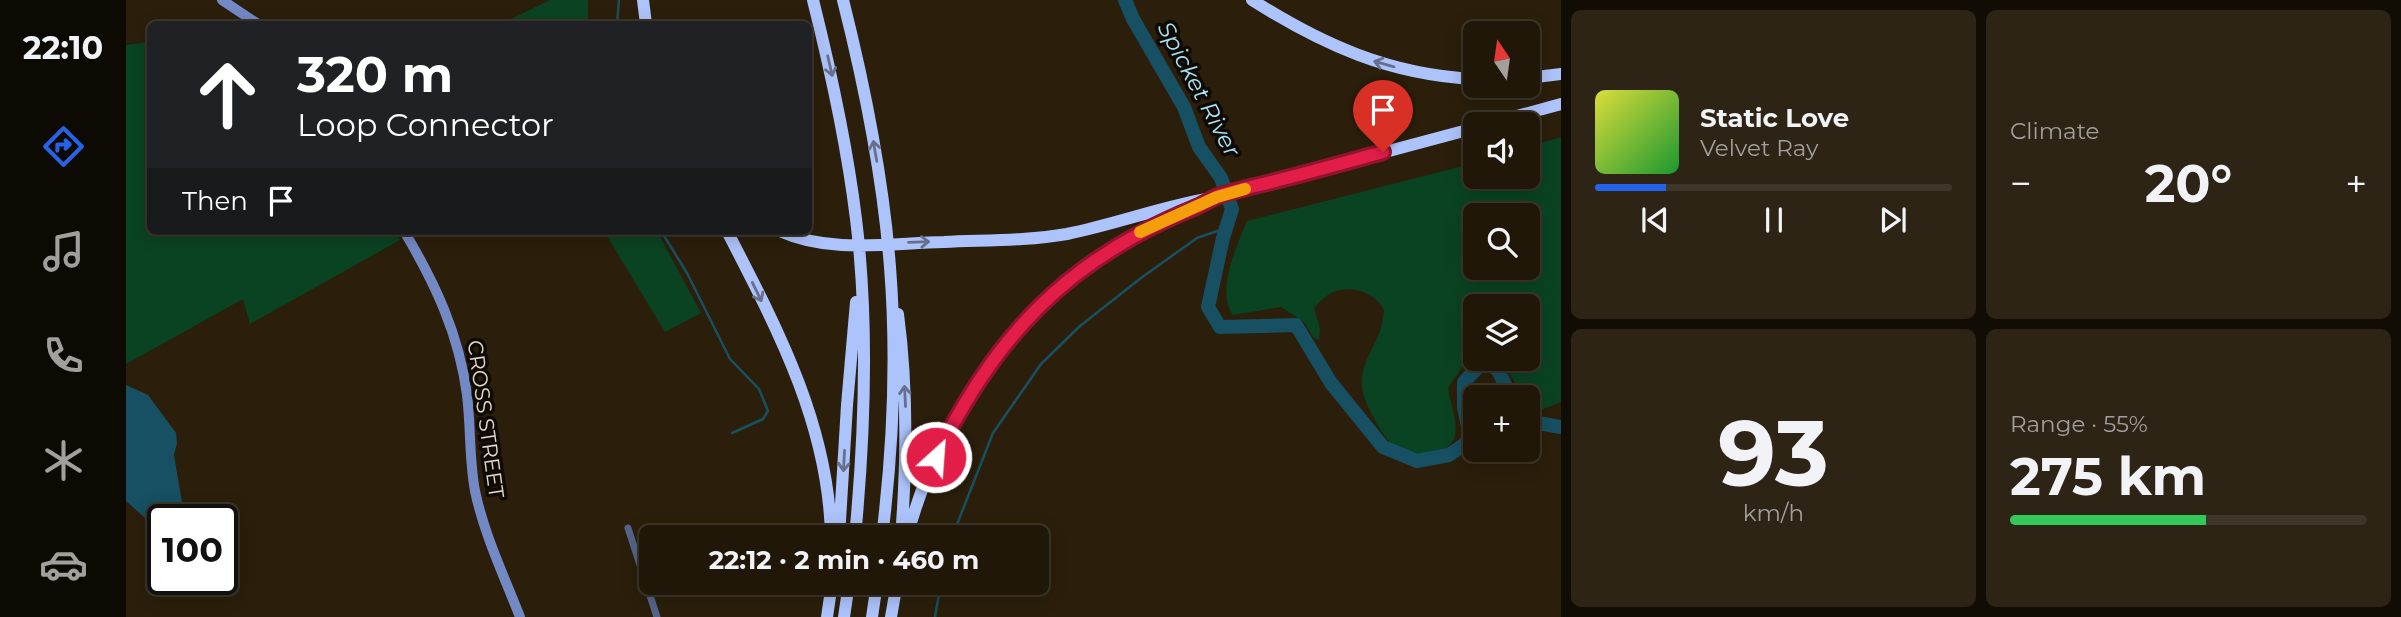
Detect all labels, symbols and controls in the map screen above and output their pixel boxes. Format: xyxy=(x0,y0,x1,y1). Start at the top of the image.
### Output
water label: Spicket River xyxy=(1152,17,1247,162)
north arrow xyxy=(1463,21,1540,98)
map controls xyxy=(1463,21,1540,462)
text: 22:10 xyxy=(23,28,103,67)
text: 320 m xyxy=(297,45,453,104)
icon: ahead xyxy=(182,49,273,140)
one-way arrow xyxy=(823,54,837,77)
one-way arrow xyxy=(1373,57,1395,70)
pin xyxy=(1353,80,1413,152)
icon: arrive xyxy=(1364,91,1402,129)
text: Static Love xyxy=(1700,102,1849,134)
text: Loop Connector xyxy=(297,105,554,144)
button: sound xyxy=(1463,112,1540,189)
text: Climate xyxy=(2010,117,2099,145)
icon: directions xyxy=(39,122,88,171)
text: Velvet Ray xyxy=(1700,134,1818,162)
one-way arrow xyxy=(868,141,881,163)
text: 20° xyxy=(2145,152,2232,215)
text: − xyxy=(2010,160,2032,207)
text: + xyxy=(2345,160,2367,207)
icon: arrive xyxy=(262,182,300,220)
text: Then xyxy=(182,185,248,217)
icon: previous xyxy=(1636,201,1674,239)
icon: pause xyxy=(1755,201,1793,239)
icon: next xyxy=(1874,201,1912,239)
button: search xyxy=(1463,203,1540,280)
icon: music xyxy=(39,227,88,276)
one-way arrow xyxy=(908,236,931,249)
one-way arrow xyxy=(751,281,765,302)
button: layers xyxy=(1463,294,1540,371)
icon: phone xyxy=(39,331,88,380)
street label: CROSS STREET xyxy=(463,338,509,500)
one-way arrow xyxy=(899,384,912,407)
button: + xyxy=(1463,385,1540,462)
text: 93 xyxy=(1718,398,1829,509)
text: Range · 55% xyxy=(2010,410,2148,438)
position arrow xyxy=(899,420,973,494)
icon: climate xyxy=(39,436,88,485)
text: 275 km xyxy=(2010,445,2206,508)
one-way arrow xyxy=(838,449,851,472)
text: km/h xyxy=(1743,499,1804,527)
speed limit sign: 100 xyxy=(147,504,238,595)
icon: car xyxy=(39,540,88,589)
text: 22:12 · 2 min · 460 m xyxy=(709,544,979,576)

